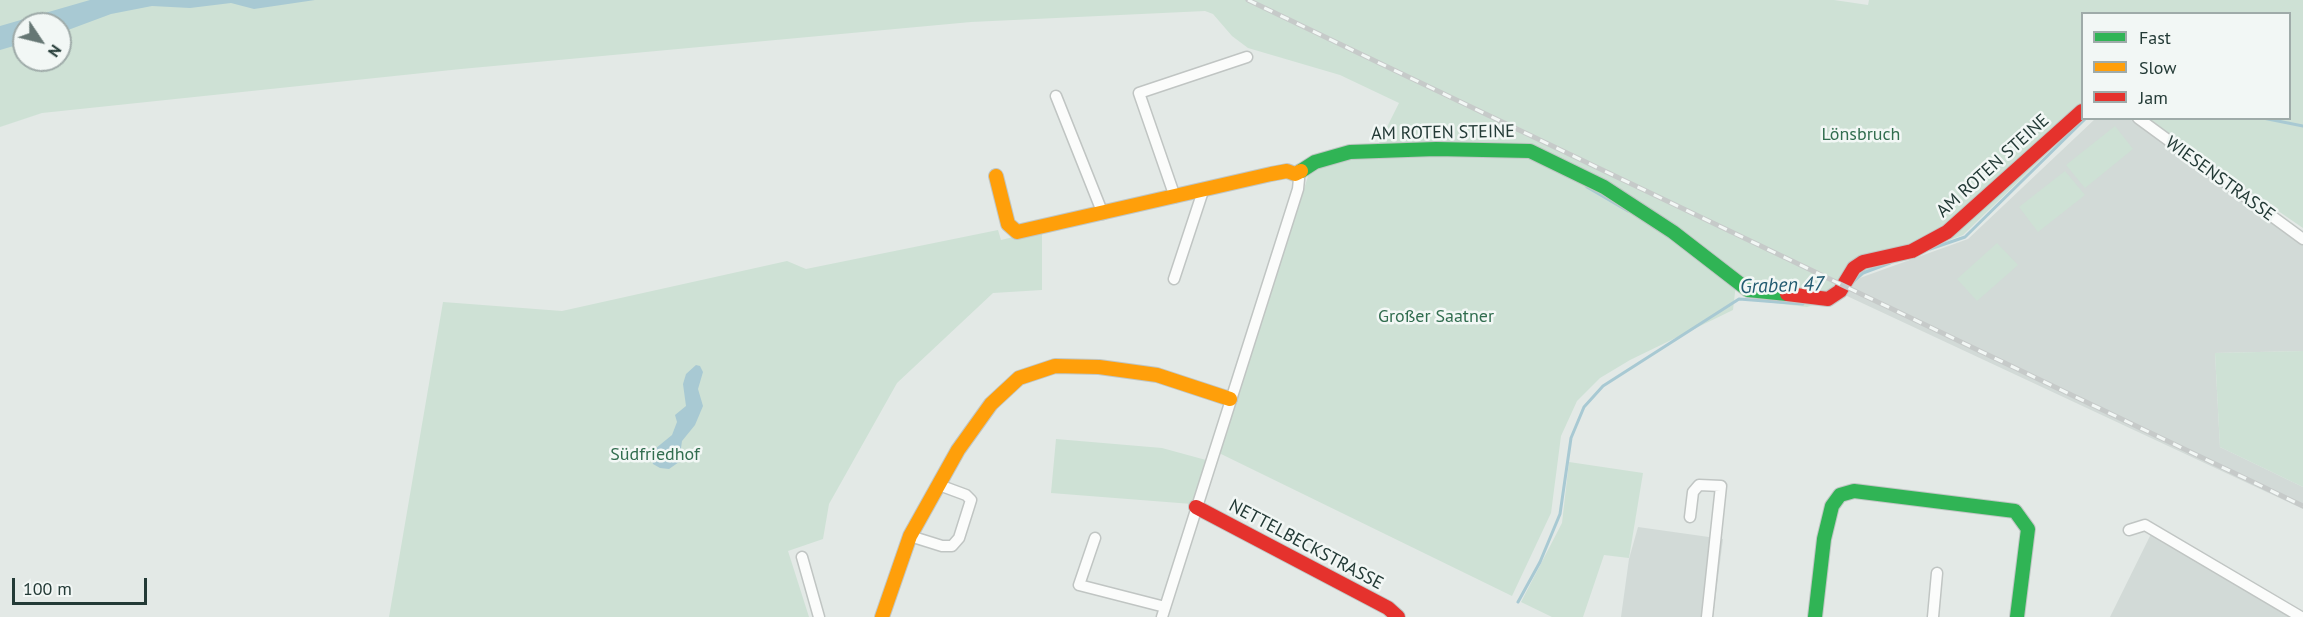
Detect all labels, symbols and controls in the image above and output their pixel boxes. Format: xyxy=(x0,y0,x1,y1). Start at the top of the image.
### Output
north arrow xyxy=(12,12,72,72)
legend xyxy=(2081,12,2291,120)
text: Fast xyxy=(2139,26,2171,49)
text: N xyxy=(44,41,66,61)
text: Slow xyxy=(2139,56,2177,79)
text: Jam xyxy=(2139,86,2168,109)
street label: AM ROTEN STEINE xyxy=(1932,110,2054,222)
street label: AM ROTEN STEINE xyxy=(1371,121,1515,145)
park label: Lönsbruch xyxy=(1822,124,1900,146)
street label: WIESENSTRASSE xyxy=(2161,132,2279,226)
water label: Graben 47 xyxy=(1740,273,1824,299)
park label: Großer Saatner xyxy=(1378,306,1494,328)
park label: Südfriedhof xyxy=(610,444,700,466)
street label: NETTELBECKSTRASSE xyxy=(1225,495,1387,595)
scale bar xyxy=(15,566,150,604)
text: 100 m xyxy=(23,577,72,600)

